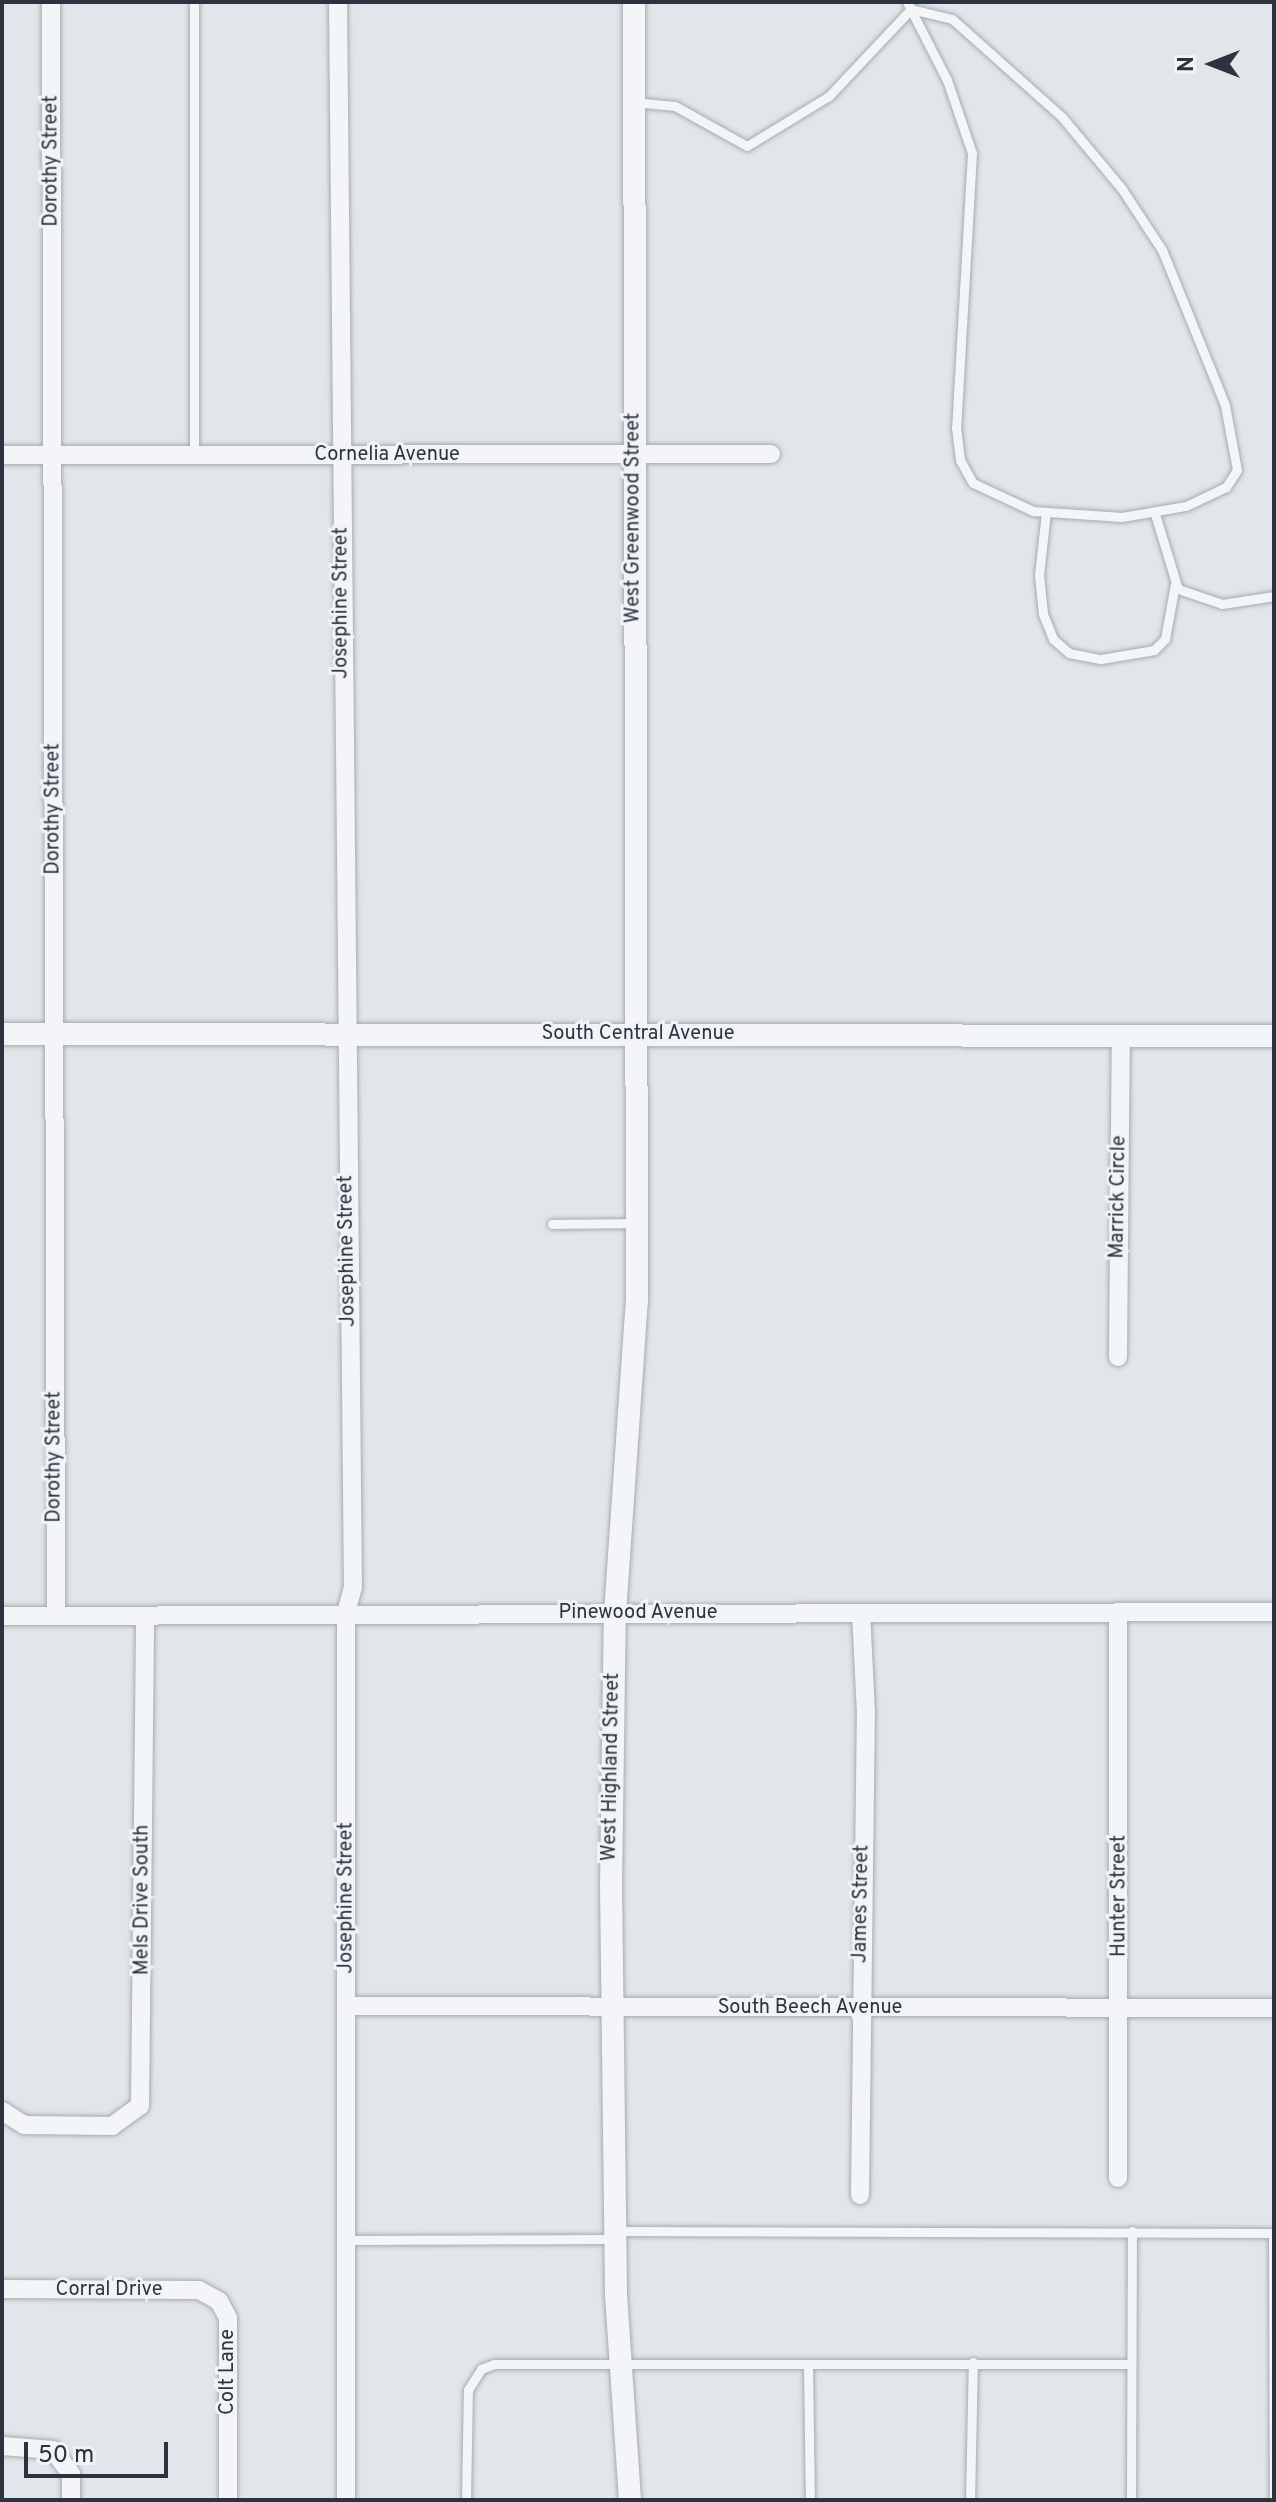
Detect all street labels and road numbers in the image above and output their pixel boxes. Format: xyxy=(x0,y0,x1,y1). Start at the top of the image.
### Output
street label: Dorothy Street xyxy=(40,95,64,227)
street label: West Greenwood Street xyxy=(622,413,646,623)
street label: Cornelia Avenue xyxy=(314,443,460,467)
street label: Josephine Street xyxy=(330,527,354,679)
street label: Dorothy Street xyxy=(42,743,66,875)
street label: South Central Avenue xyxy=(541,1022,735,1046)
street label: Marrick Circle xyxy=(1106,1135,1132,1259)
street label: Josephine Street xyxy=(335,1175,361,1327)
street label: Dorothy Street xyxy=(43,1391,67,1523)
street label: Pinewood Avenue xyxy=(558,1601,718,1625)
street label: West Highland Street xyxy=(598,1673,626,1861)
street label: Josephine Street xyxy=(335,1822,359,1974)
street label: Mels Drive South xyxy=(131,1825,155,1975)
street label: Hunter Street xyxy=(1108,1835,1132,1957)
street label: James Street xyxy=(849,1844,875,1964)
street label: South Beech Avenue xyxy=(717,1996,903,2020)
street label: Corral Drive xyxy=(56,2278,162,2302)
street label: Colt Lane xyxy=(216,2329,240,2415)

